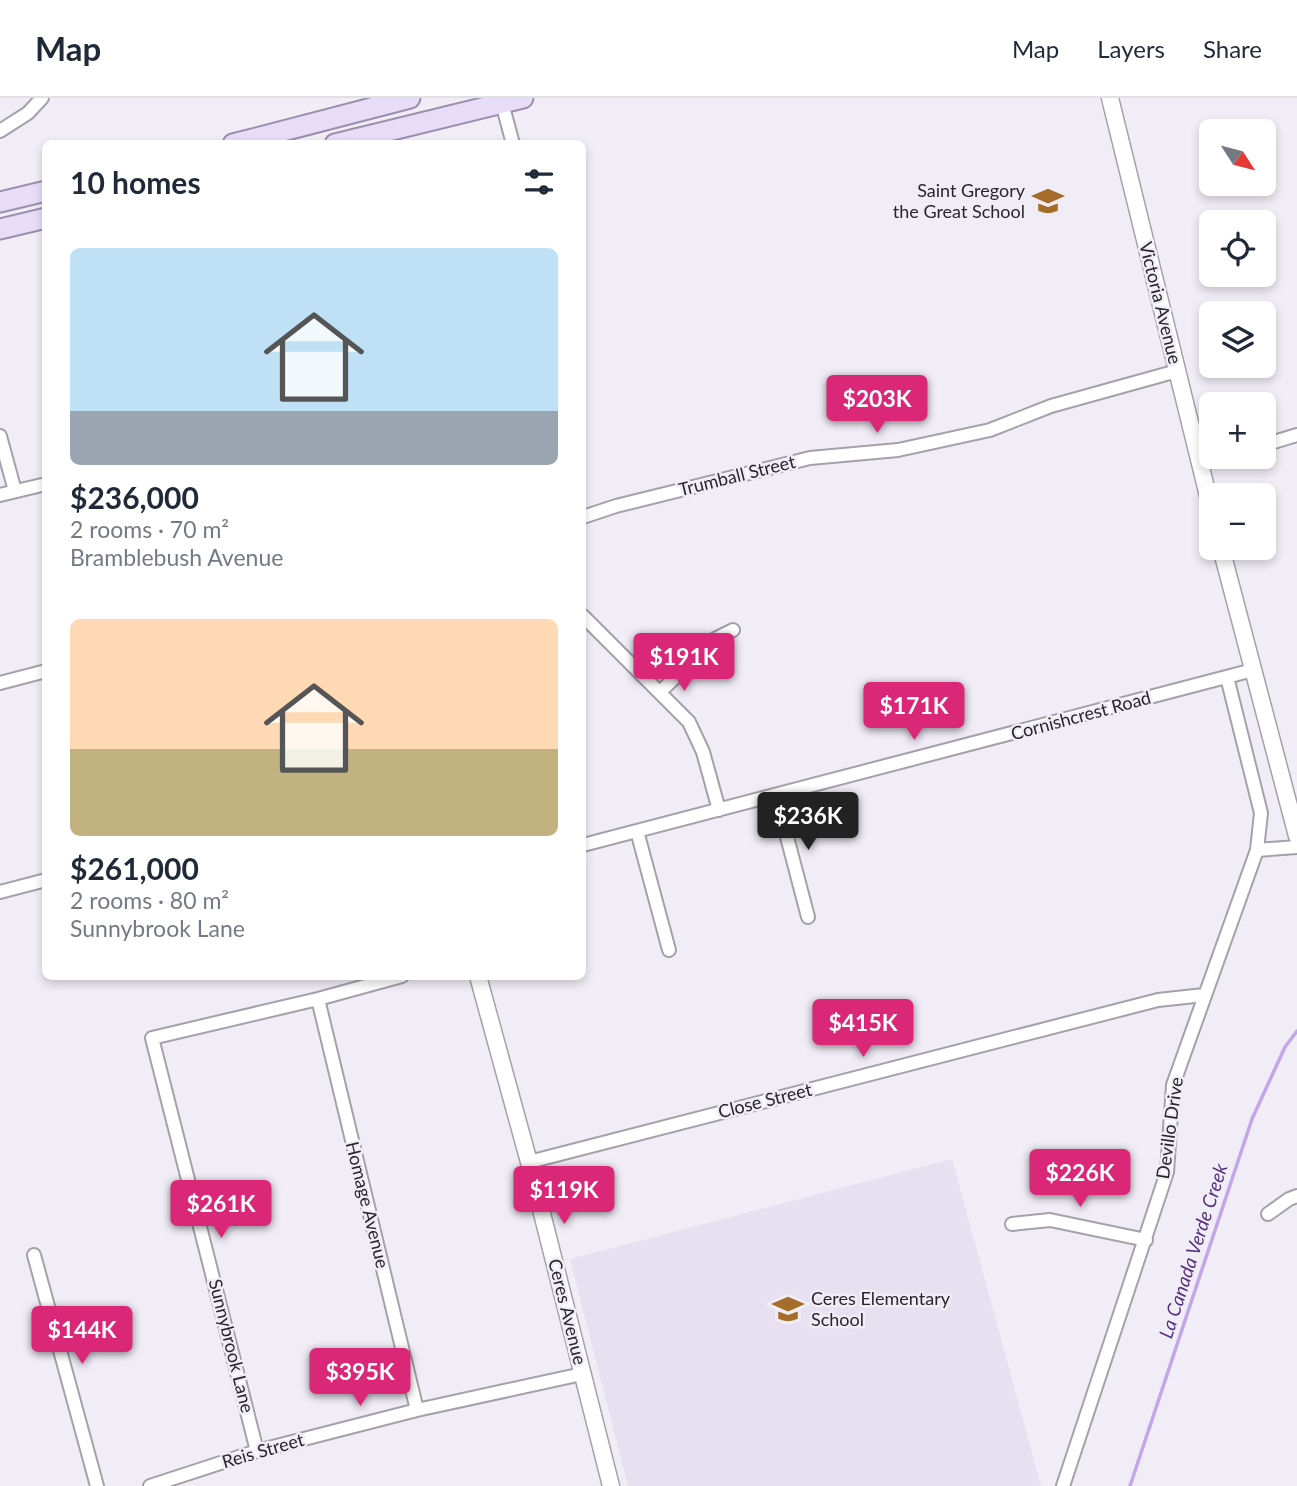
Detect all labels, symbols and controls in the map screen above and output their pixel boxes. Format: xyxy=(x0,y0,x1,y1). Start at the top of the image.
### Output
text: Map xyxy=(35,28,101,68)
text: Map xyxy=(1012,34,1059,63)
text: Layers xyxy=(1097,34,1165,63)
text: Share xyxy=(1203,34,1262,63)
north arrow xyxy=(1199,119,1276,196)
map controls xyxy=(1199,119,1276,560)
icon: filters xyxy=(520,163,558,201)
text: 10 homes xyxy=(70,164,201,200)
place label: Saint Gregory the Great School xyxy=(893,179,1026,222)
school or university icon: Saint Gregory the Great School xyxy=(1031,184,1065,218)
button: locate xyxy=(1199,210,1276,287)
street label: Victoria Avenue xyxy=(1135,239,1187,366)
icon: home xyxy=(251,294,377,420)
button: layers xyxy=(1199,301,1276,378)
pin: $203K xyxy=(828,376,926,435)
text: $203K xyxy=(842,384,912,412)
button: + xyxy=(1199,392,1276,469)
street label: Trumball Street xyxy=(676,450,798,500)
text: $236,000 xyxy=(70,479,199,515)
button: − xyxy=(1199,483,1276,560)
text: 2 rooms · 70 m² xyxy=(70,515,229,543)
text: Bramblebush Avenue xyxy=(70,543,283,571)
pin: $191K xyxy=(635,634,733,693)
text: $191K xyxy=(649,642,719,670)
icon: home xyxy=(251,665,377,791)
pin: $171K xyxy=(865,682,963,742)
street label: Cornishcrest Road xyxy=(1008,686,1153,744)
text: $171K xyxy=(879,691,949,719)
pin: $236K xyxy=(759,792,857,852)
text: $236K xyxy=(773,801,843,829)
text: $261,000 xyxy=(70,850,199,886)
text: 2 rooms · 80 m² xyxy=(70,886,229,914)
text: Sunnybrook Lane xyxy=(70,914,245,942)
pin: $415K xyxy=(814,1000,912,1059)
text: $415K xyxy=(828,1008,898,1036)
street label: Devillo Drive xyxy=(1151,1075,1187,1180)
street label: Close Street xyxy=(716,1078,814,1122)
street label: Homage Avenue xyxy=(342,1139,394,1270)
pin: $226K xyxy=(1031,1150,1129,1209)
text: $226K xyxy=(1045,1158,1115,1186)
water label: La Canada Verde Creek xyxy=(1153,1160,1232,1341)
pin: $119K xyxy=(515,1166,613,1226)
text: $119K xyxy=(529,1175,599,1203)
pin: $261K xyxy=(172,1180,270,1240)
text: $261K xyxy=(186,1189,256,1217)
street label: Ceres Avenue xyxy=(544,1256,592,1367)
street label: Sunnybrook Lane xyxy=(205,1277,259,1415)
place label: Ceres Elementary School xyxy=(811,1287,951,1330)
school or university icon: Ceres Elementary School xyxy=(771,1292,805,1326)
pin: $144K xyxy=(33,1306,131,1366)
text: $144K xyxy=(47,1315,117,1343)
pin: $395K xyxy=(311,1348,409,1408)
text: $395K xyxy=(325,1357,395,1385)
street label: Reis Street xyxy=(219,1428,307,1472)

